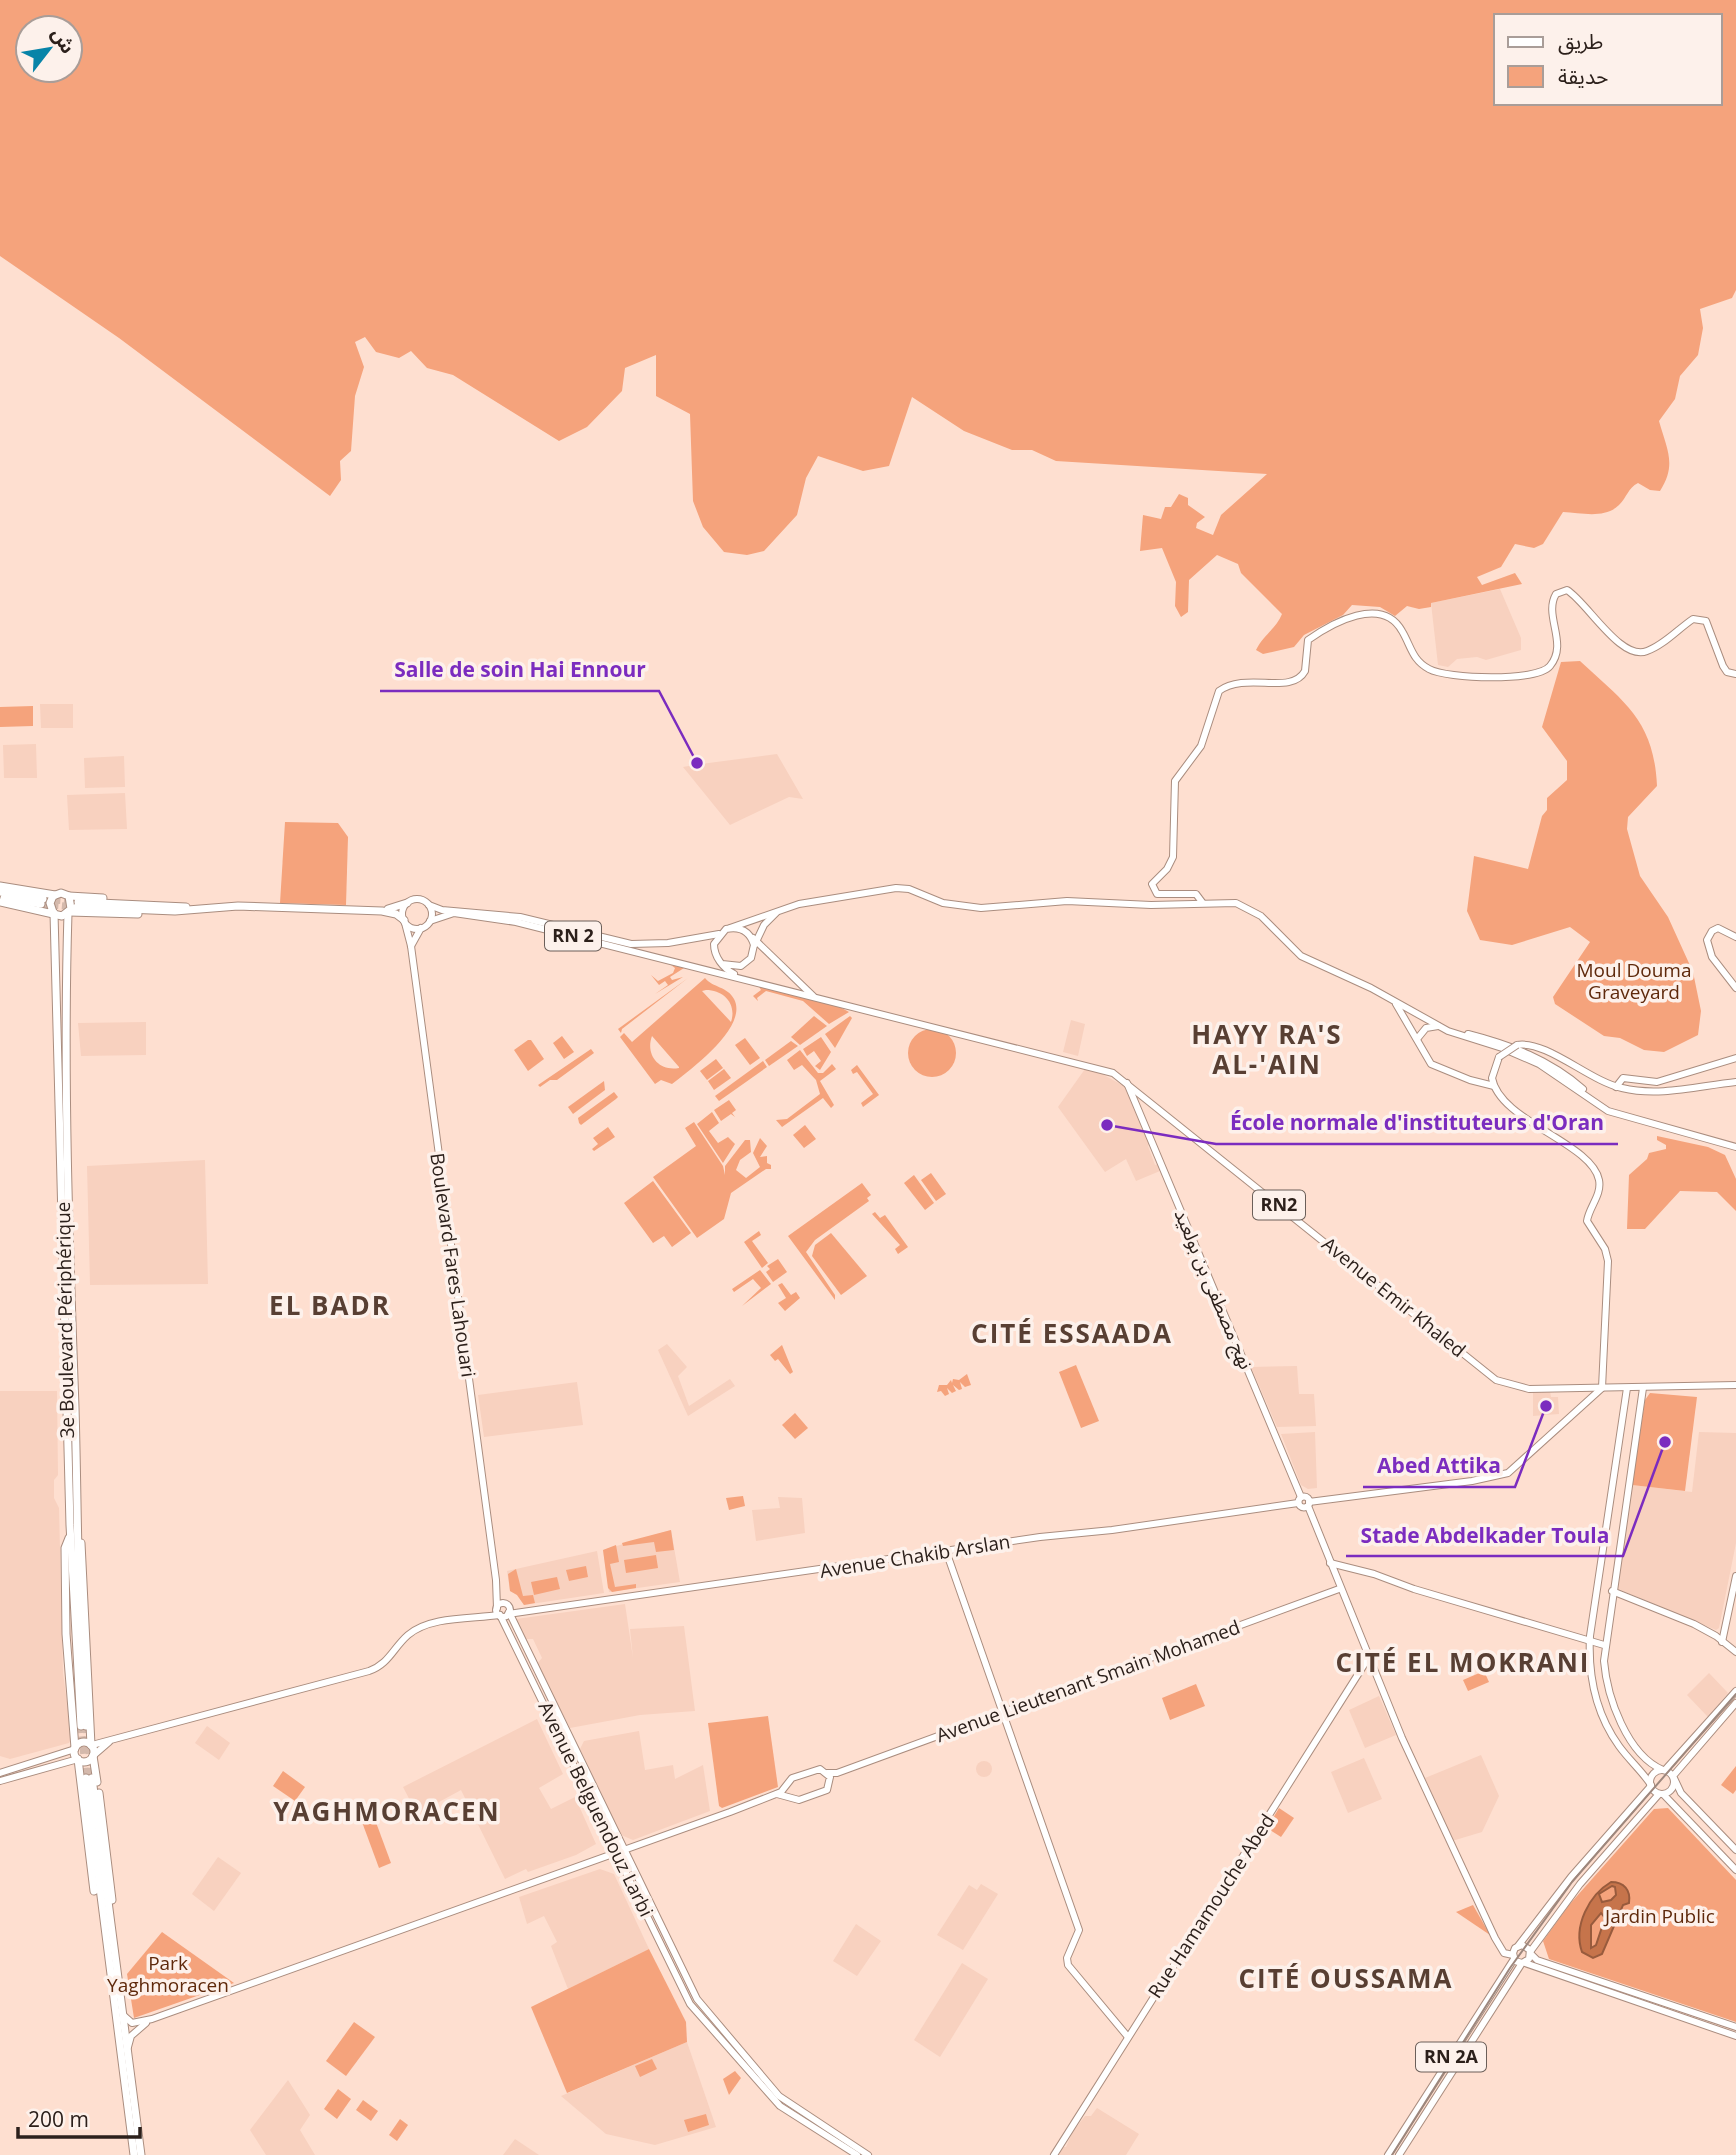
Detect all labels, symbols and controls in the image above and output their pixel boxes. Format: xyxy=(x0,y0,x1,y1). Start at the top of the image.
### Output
north arrow xyxy=(14,14,84,84)
legend xyxy=(1494,14,1722,105)
text: ش xyxy=(46,22,81,58)
text: طريق xyxy=(1558,27,1603,55)
text: حديقة xyxy=(1558,62,1608,90)
callout: Salle de soin Hai Ennour xyxy=(380,649,659,691)
text: Salle de soin Hai Ennour xyxy=(394,655,646,683)
road number: RN 2 xyxy=(545,922,601,951)
park label: Moul Douma Graveyard xyxy=(1577,957,1691,1005)
district label: HAYY RA'S AL-'AIN xyxy=(1191,1016,1343,1082)
callout: École normale d'instituteurs d'Oran xyxy=(1216,1102,1618,1144)
text: École normale d'instituteurs d'Oran xyxy=(1230,1108,1604,1136)
street label: Boulevard Fares Lahouari xyxy=(424,1151,482,1379)
road number: RN2 xyxy=(1253,1190,1305,1220)
street label: 3e Boulevard Périphérique xyxy=(50,1201,80,1439)
street label: نهج مصطفى بن بولعيد xyxy=(1167,1205,1260,1374)
street label: Avenue Emir Khaled xyxy=(1317,1231,1471,1363)
district label: EL BADR xyxy=(269,1287,391,1323)
district label: CITÉ ESSAADA xyxy=(971,1315,1173,1351)
callout: Abed Attika xyxy=(1363,1445,1515,1487)
text: Abed Attika xyxy=(1377,1451,1501,1479)
callout: Stade Abdelkader Toula xyxy=(1346,1514,1623,1556)
text: Stade Abdelkader Toula xyxy=(1361,1521,1609,1549)
street label: Avenue Chakib Arslan xyxy=(818,1528,1012,1584)
street label: Avenue Lieutenant Smain Mohamed xyxy=(932,1614,1244,1748)
district label: CITÉ EL MOKRANI xyxy=(1336,1644,1590,1680)
street label: Avenue Belguendouz Larbi xyxy=(533,1697,659,1921)
district label: YAGHMORACEN xyxy=(273,1793,501,1829)
street label: Rue Hamamouche Abed xyxy=(1142,1809,1280,2003)
park label: Jardin Public xyxy=(1603,1903,1715,1929)
park label: Park Yaghmoracen xyxy=(107,1950,229,1998)
district label: CITÉ OUSSAMA xyxy=(1239,1960,1453,1996)
road number: RN 2A xyxy=(1416,2042,1486,2071)
scale bar xyxy=(18,2096,140,2140)
text: 200 m xyxy=(28,2105,89,2133)

